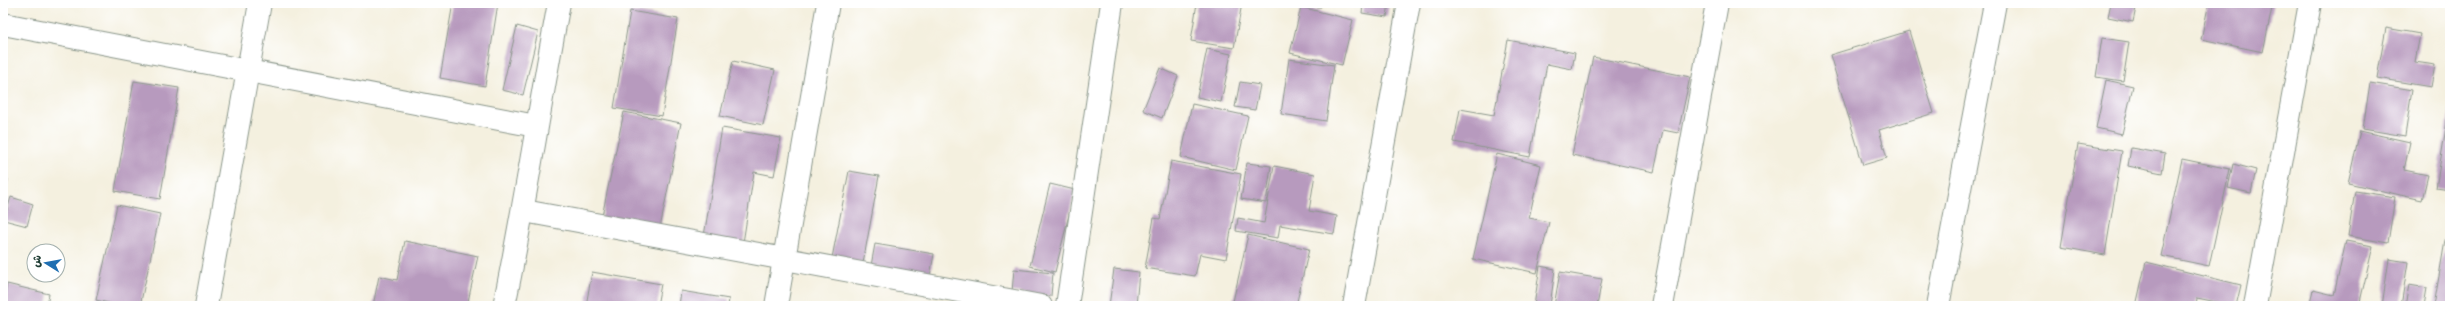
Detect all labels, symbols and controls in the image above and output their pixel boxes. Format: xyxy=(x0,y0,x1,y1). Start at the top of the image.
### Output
north arrow xyxy=(26,243,66,283)
text: ش xyxy=(29,254,44,268)

